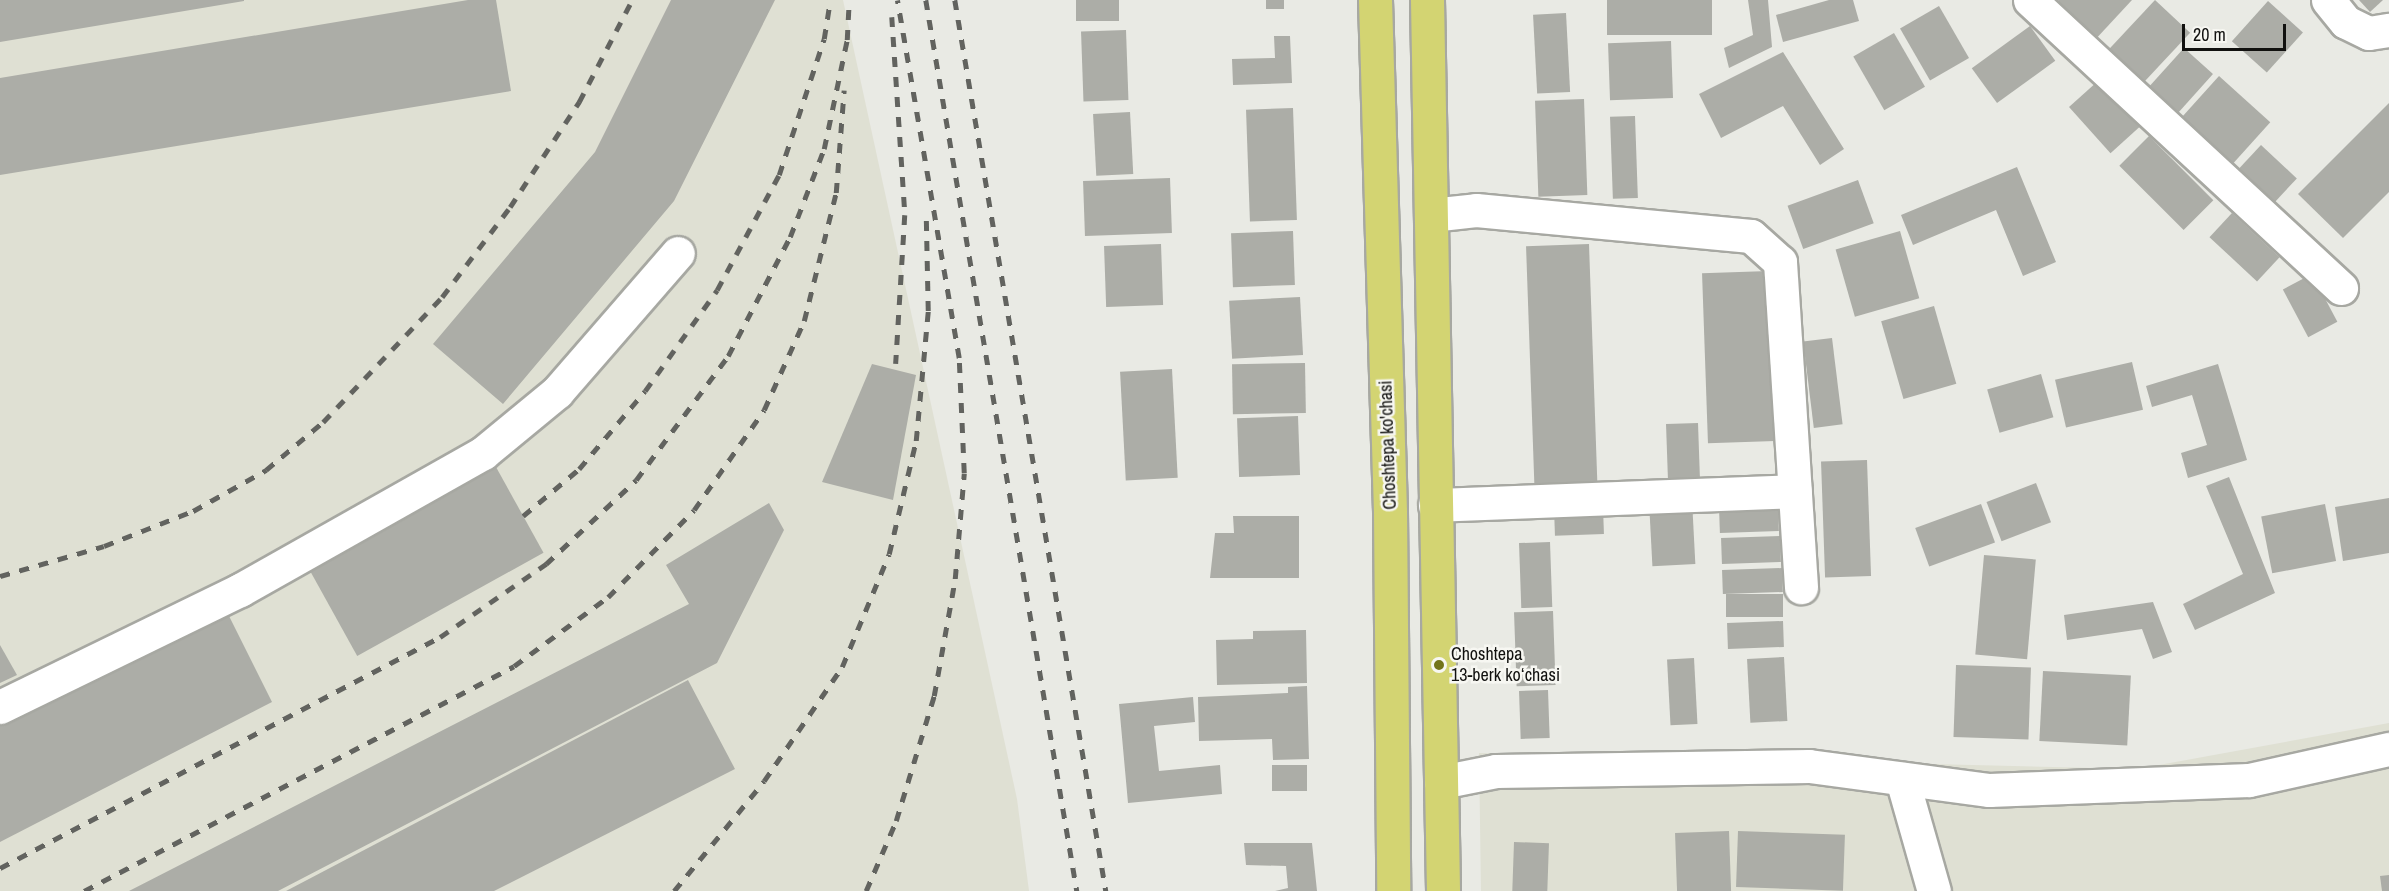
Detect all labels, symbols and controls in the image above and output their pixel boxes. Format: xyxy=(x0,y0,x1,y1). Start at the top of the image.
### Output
scale bar xyxy=(2185,12,2288,50)
text: 20 m xyxy=(2193,22,2226,47)
street label: Choshtepa ko'chasi xyxy=(1375,380,1401,510)
place label: Choshtepa 13-berk koʻchasi xyxy=(1451,644,1560,686)
marker: Choshtepa 13-berk koʻchasi xyxy=(1432,658,1446,672)

